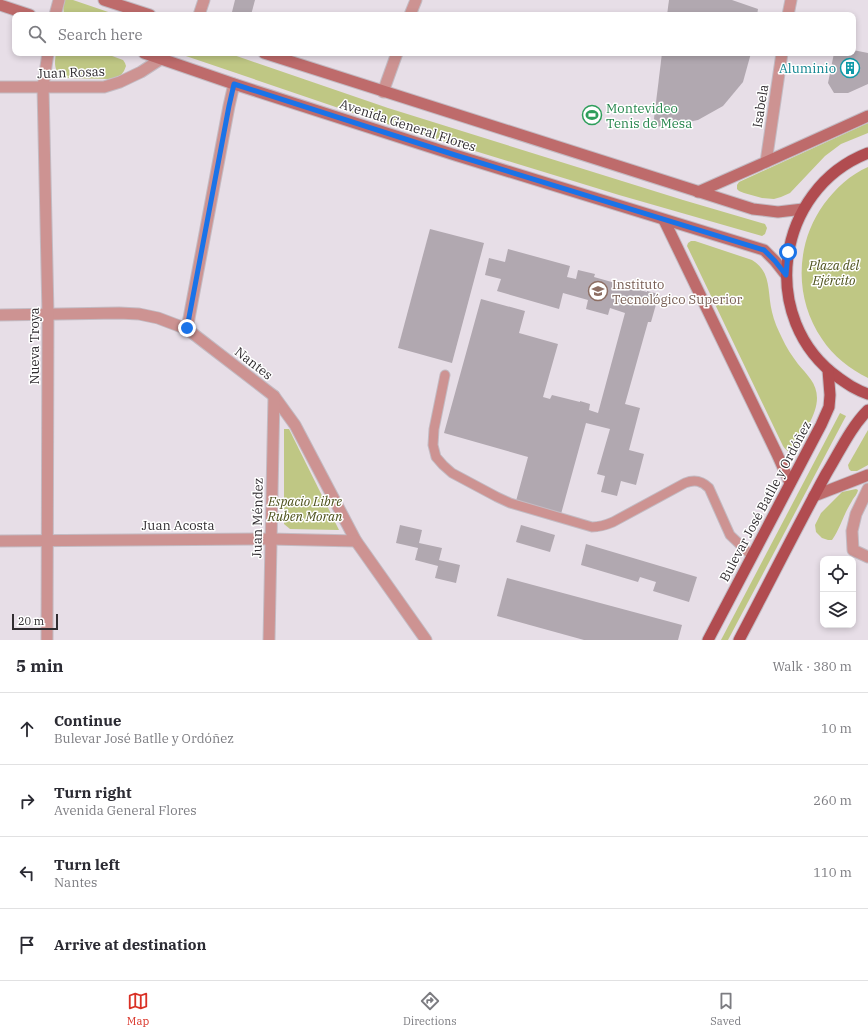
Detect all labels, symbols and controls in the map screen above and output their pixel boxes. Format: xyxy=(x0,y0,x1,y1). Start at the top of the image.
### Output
search box xyxy=(12,12,856,56)
icon: search xyxy=(26,23,48,45)
text: Search here xyxy=(58,25,143,44)
building icon: Aluminio xyxy=(839,57,861,79)
place label: Aluminio xyxy=(779,60,836,77)
street label: Juan Rosas xyxy=(37,63,105,82)
street label: Isabela xyxy=(749,83,772,129)
street label: Avenida General Flores xyxy=(337,95,478,156)
place label: Montevideo Tenis de Mesa xyxy=(606,100,692,132)
sports icon: Montevideo Tenis de Mesa xyxy=(581,104,603,126)
route start xyxy=(779,243,797,261)
park label: Plaza del Ejército xyxy=(808,257,860,289)
place label: Instituto Tecnológico Superior xyxy=(612,276,742,308)
school or university icon: Instituto Tecnológico Superior xyxy=(587,280,609,302)
street label: Nueva Troya xyxy=(26,307,43,385)
route end xyxy=(178,319,196,337)
street label: Nantes xyxy=(231,343,276,383)
street label: Bulevar José Batlle y Ordóñez xyxy=(716,418,815,585)
street label: Juan Méndez xyxy=(248,478,267,558)
park label: Espacio Libre Ruben Moran xyxy=(267,493,343,525)
street label: Juan Acosta xyxy=(141,517,215,534)
map controls xyxy=(820,556,856,628)
button: locate xyxy=(820,556,856,592)
button: layers xyxy=(820,592,856,628)
scale bar xyxy=(12,612,58,631)
text: 20 m xyxy=(18,614,44,628)
text: 5 min xyxy=(16,655,64,677)
text: Walk · 380 m xyxy=(773,658,852,675)
text: Continue xyxy=(54,711,121,730)
icon: ahead xyxy=(16,718,38,740)
text: 10 m xyxy=(821,720,852,737)
text: Bulevar José Batlle y Ordóñez xyxy=(54,730,234,747)
text: Turn right xyxy=(54,783,132,802)
icon: right xyxy=(16,790,38,812)
text: 260 m xyxy=(813,792,852,809)
text: Avenida General Flores xyxy=(54,802,197,819)
text: Turn left xyxy=(54,855,120,874)
icon: left xyxy=(16,862,38,884)
text: 110 m xyxy=(813,864,852,881)
text: Nantes xyxy=(54,874,97,891)
icon: arrive xyxy=(16,934,38,956)
text: Arrive at destination xyxy=(54,935,206,954)
tab: Map xyxy=(127,990,149,1028)
tab: Directions xyxy=(403,990,457,1028)
tab: Saved xyxy=(710,990,741,1028)

